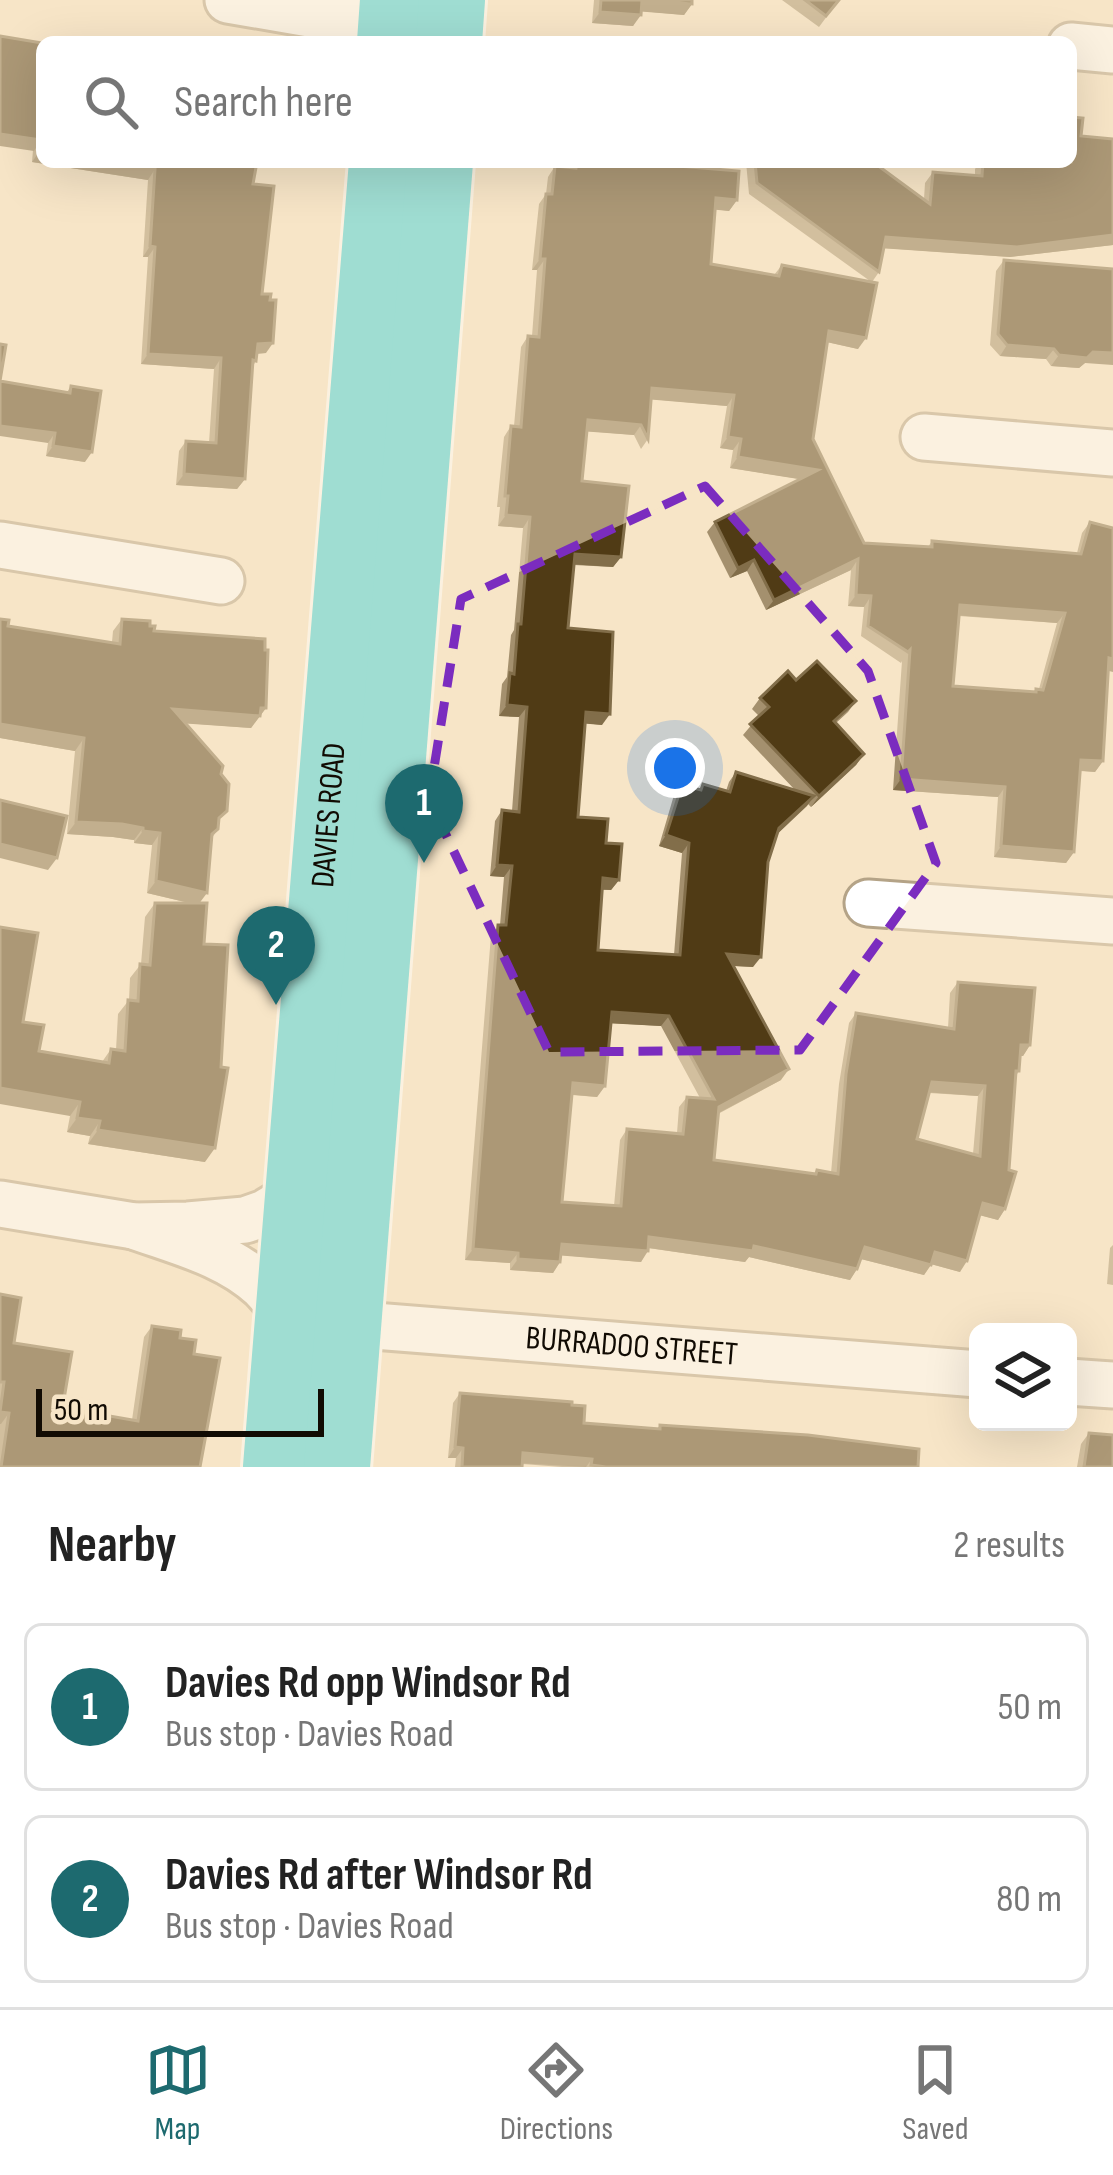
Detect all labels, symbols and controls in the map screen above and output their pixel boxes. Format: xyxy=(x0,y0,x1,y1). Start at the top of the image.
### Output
search box xyxy=(36,36,1077,168)
icon: search xyxy=(78,69,144,135)
text: Search here xyxy=(174,75,353,130)
your location xyxy=(645,738,705,798)
street label: DAVIES ROAD xyxy=(303,741,355,889)
pin: 1 xyxy=(385,764,463,863)
pin: 2 xyxy=(237,906,315,1005)
street label: BURRADOO STREET xyxy=(524,1318,739,1375)
map controls xyxy=(969,1323,1077,1431)
button: layers xyxy=(969,1323,1077,1431)
scale bar xyxy=(36,1383,324,1436)
text: 50 m xyxy=(54,1390,108,1430)
text: Nearby xyxy=(48,1515,177,1576)
text: 2 results xyxy=(953,1522,1065,1569)
text: Davies Rd opp Windsor Rd xyxy=(165,1656,571,1711)
text: 1 xyxy=(82,1684,98,1731)
text: 50 m xyxy=(998,1684,1062,1731)
text: Bus stop · Davies Road xyxy=(165,1711,454,1758)
text: Davies Rd after Windsor Rd xyxy=(165,1848,593,1903)
text: 2 xyxy=(81,1876,99,1923)
text: 80 m xyxy=(996,1876,1062,1923)
text: Bus stop · Davies Road xyxy=(165,1903,454,1950)
tab: Map xyxy=(145,2037,211,2149)
tab: Directions xyxy=(500,2037,613,2149)
tab: Saved xyxy=(902,2037,968,2149)

